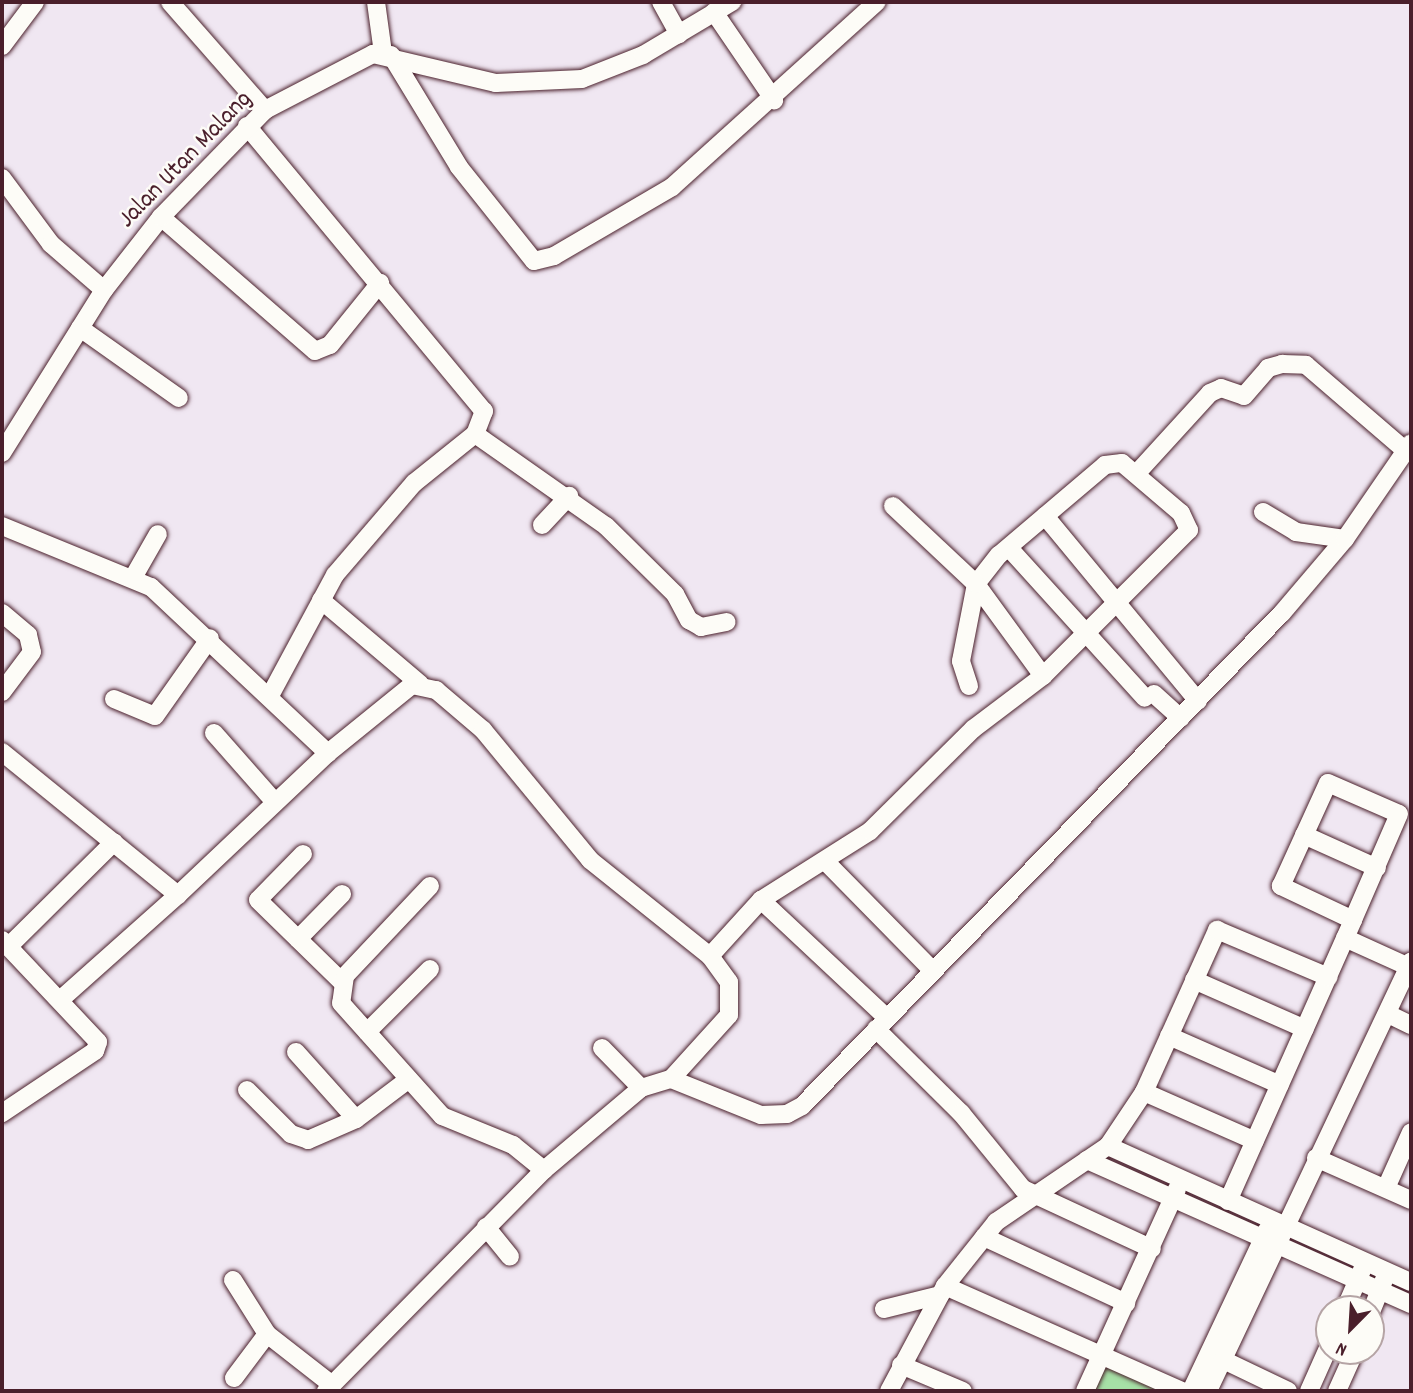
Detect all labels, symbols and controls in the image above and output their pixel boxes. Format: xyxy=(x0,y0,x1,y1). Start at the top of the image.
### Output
street label: Jalan Utan Malang xyxy=(112,85,260,235)
north arrow xyxy=(1315,1295,1385,1365)
text: N xyxy=(1332,1334,1352,1362)

